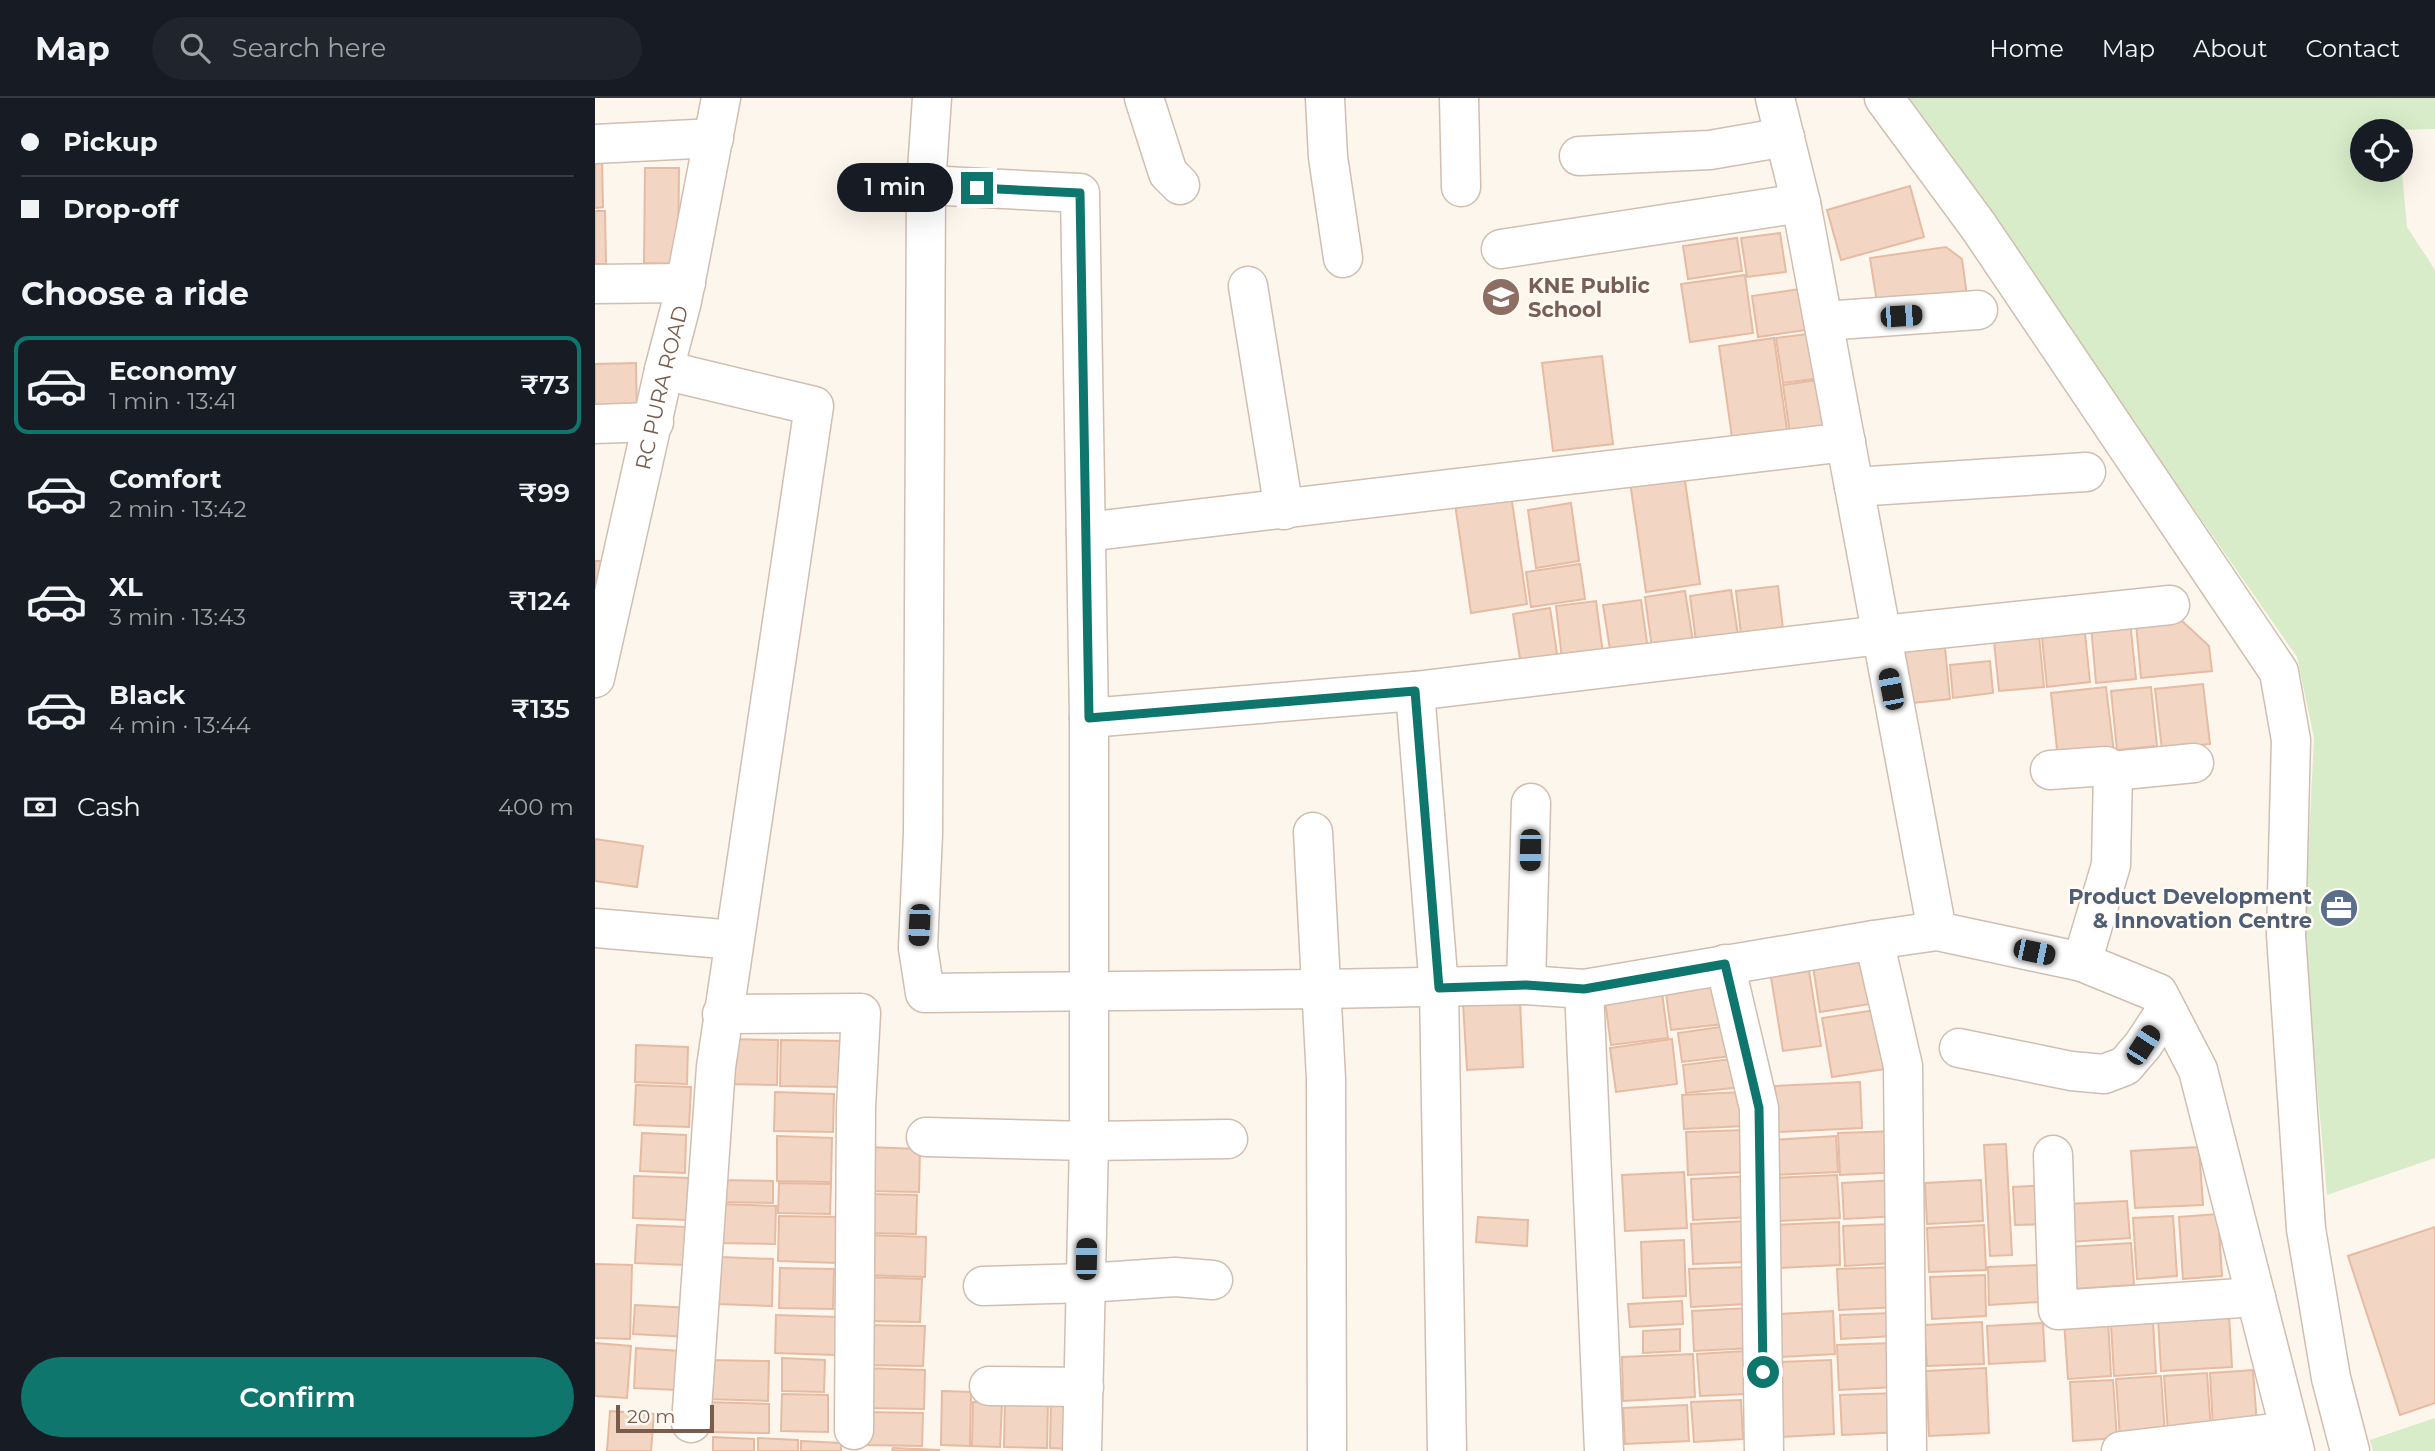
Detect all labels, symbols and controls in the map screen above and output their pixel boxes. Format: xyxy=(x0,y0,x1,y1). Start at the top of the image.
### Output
search box xyxy=(152,17,642,80)
text: Map xyxy=(35,28,110,68)
icon: search xyxy=(176,29,214,67)
text: Search here xyxy=(232,32,386,64)
text: Home xyxy=(1989,34,2064,63)
text: Map xyxy=(2102,34,2155,63)
text: About xyxy=(2193,34,2267,63)
text: Contact xyxy=(2305,34,2400,63)
map controls xyxy=(2350,119,2413,182)
button: locate xyxy=(2350,119,2413,182)
text: Pickup xyxy=(63,126,158,158)
callout: 1 min xyxy=(837,164,953,212)
route end xyxy=(961,172,993,204)
text: 1 min xyxy=(864,173,926,201)
text: Drop-off xyxy=(63,193,178,225)
place label: KNE Public School xyxy=(1528,273,1650,322)
text: Choose a ride xyxy=(21,274,249,313)
school or university icon: KNE Public School xyxy=(1480,276,1522,318)
street label: RC PURA ROAD xyxy=(630,303,693,472)
car xyxy=(1880,304,1923,328)
icon: car xyxy=(25,354,88,417)
text: Economy xyxy=(109,355,236,387)
text: ₹73 xyxy=(520,369,570,401)
text: 1 min · 13:41 xyxy=(109,387,236,415)
icon: car xyxy=(25,462,88,525)
text: Comfort xyxy=(109,463,221,495)
text: ₹99 xyxy=(519,477,570,509)
text: 2 min · 13:42 xyxy=(109,495,246,523)
icon: car xyxy=(25,570,88,633)
text: XL xyxy=(109,571,143,603)
text: ₹124 xyxy=(509,585,570,617)
text: 3 min · 13:43 xyxy=(109,603,246,631)
car xyxy=(1877,666,1906,712)
icon: car xyxy=(25,678,88,741)
text: Black xyxy=(109,679,185,711)
text: ₹135 xyxy=(511,693,570,725)
text: 4 min · 13:44 xyxy=(109,711,251,739)
icon: cash xyxy=(21,788,59,826)
text: Cash xyxy=(77,791,141,823)
text: 400 m xyxy=(498,793,574,821)
car xyxy=(1520,829,1541,871)
place label: Product Development & Innovation Centre xyxy=(2068,884,2312,933)
office icon: Product Development & Innovation Centre xyxy=(2318,887,2360,929)
car xyxy=(908,903,931,947)
car xyxy=(2012,937,2057,967)
car xyxy=(2123,1022,2164,1068)
car xyxy=(1076,1238,1097,1280)
route start xyxy=(1747,1356,1779,1388)
button: Confirm xyxy=(21,1357,574,1437)
scale bar xyxy=(616,1402,714,1434)
text: 20 m xyxy=(627,1405,675,1428)

